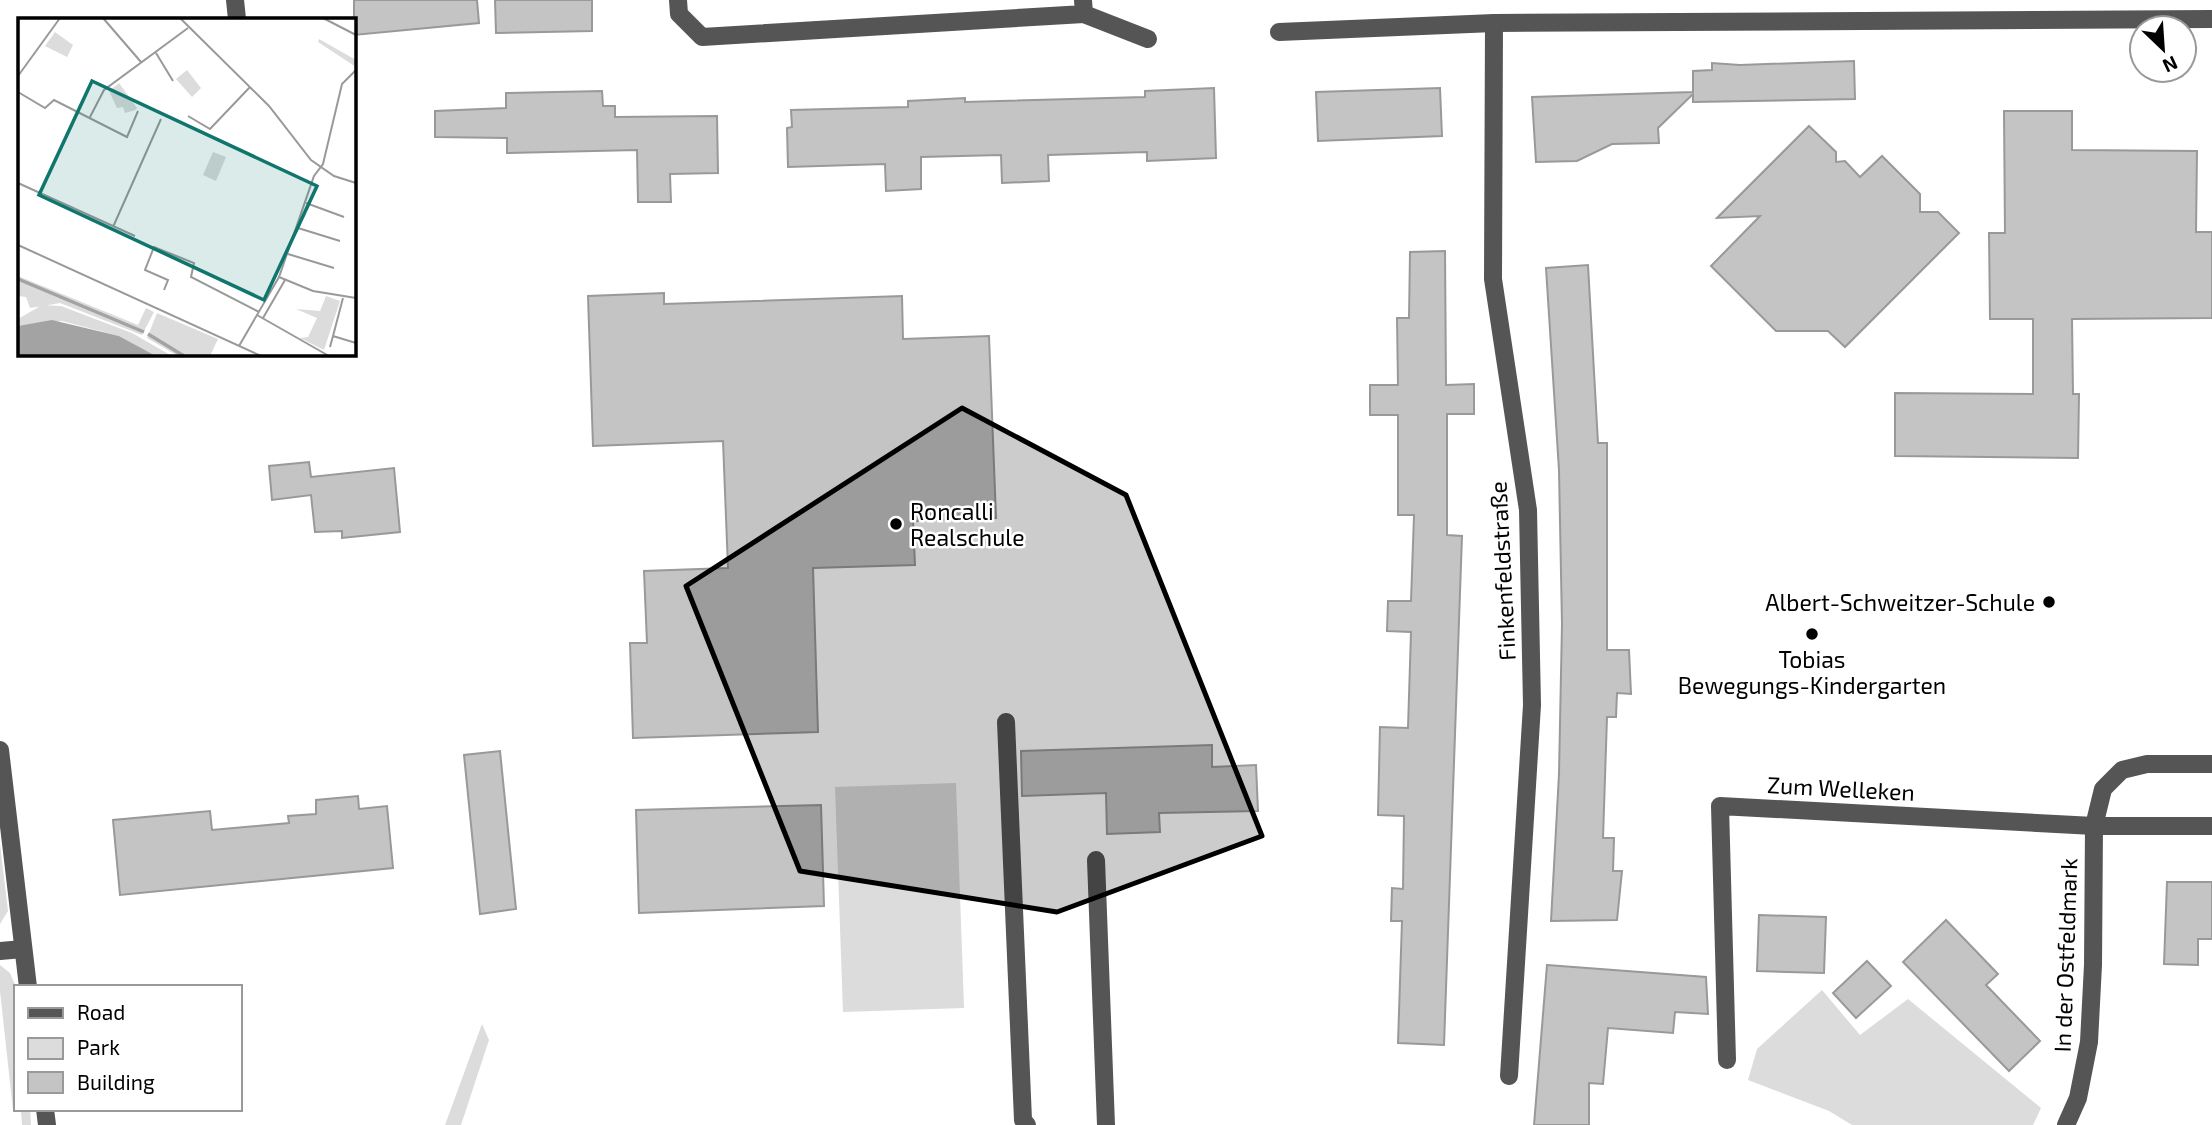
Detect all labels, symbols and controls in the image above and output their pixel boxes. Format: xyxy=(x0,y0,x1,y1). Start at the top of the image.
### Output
north arrow xyxy=(2128,14,2198,84)
inset map xyxy=(18,18,355,355)
text: N xyxy=(2159,52,2181,78)
street label: Finkenfeldstraße xyxy=(1483,481,1521,661)
place label: Roncalli Realschule xyxy=(910,497,1025,551)
marker: Roncalli Realschule xyxy=(888,516,904,532)
place label: Albert-Schweitzer-Schule xyxy=(1765,588,2035,616)
marker: Albert-Schweitzer-Schule xyxy=(2041,594,2057,610)
marker: Tobias Bewegungs-Kindergarten xyxy=(1804,626,1820,642)
place label: Tobias Bewegungs-Kindergarten xyxy=(1678,645,1946,699)
street label: Zum Welleken xyxy=(1766,770,1916,806)
street label: In der Ostfeldmark xyxy=(2048,857,2082,1053)
legend xyxy=(14,985,242,1111)
text: Road xyxy=(77,999,125,1024)
text: Park xyxy=(77,1034,120,1059)
text: Building xyxy=(77,1069,155,1094)

